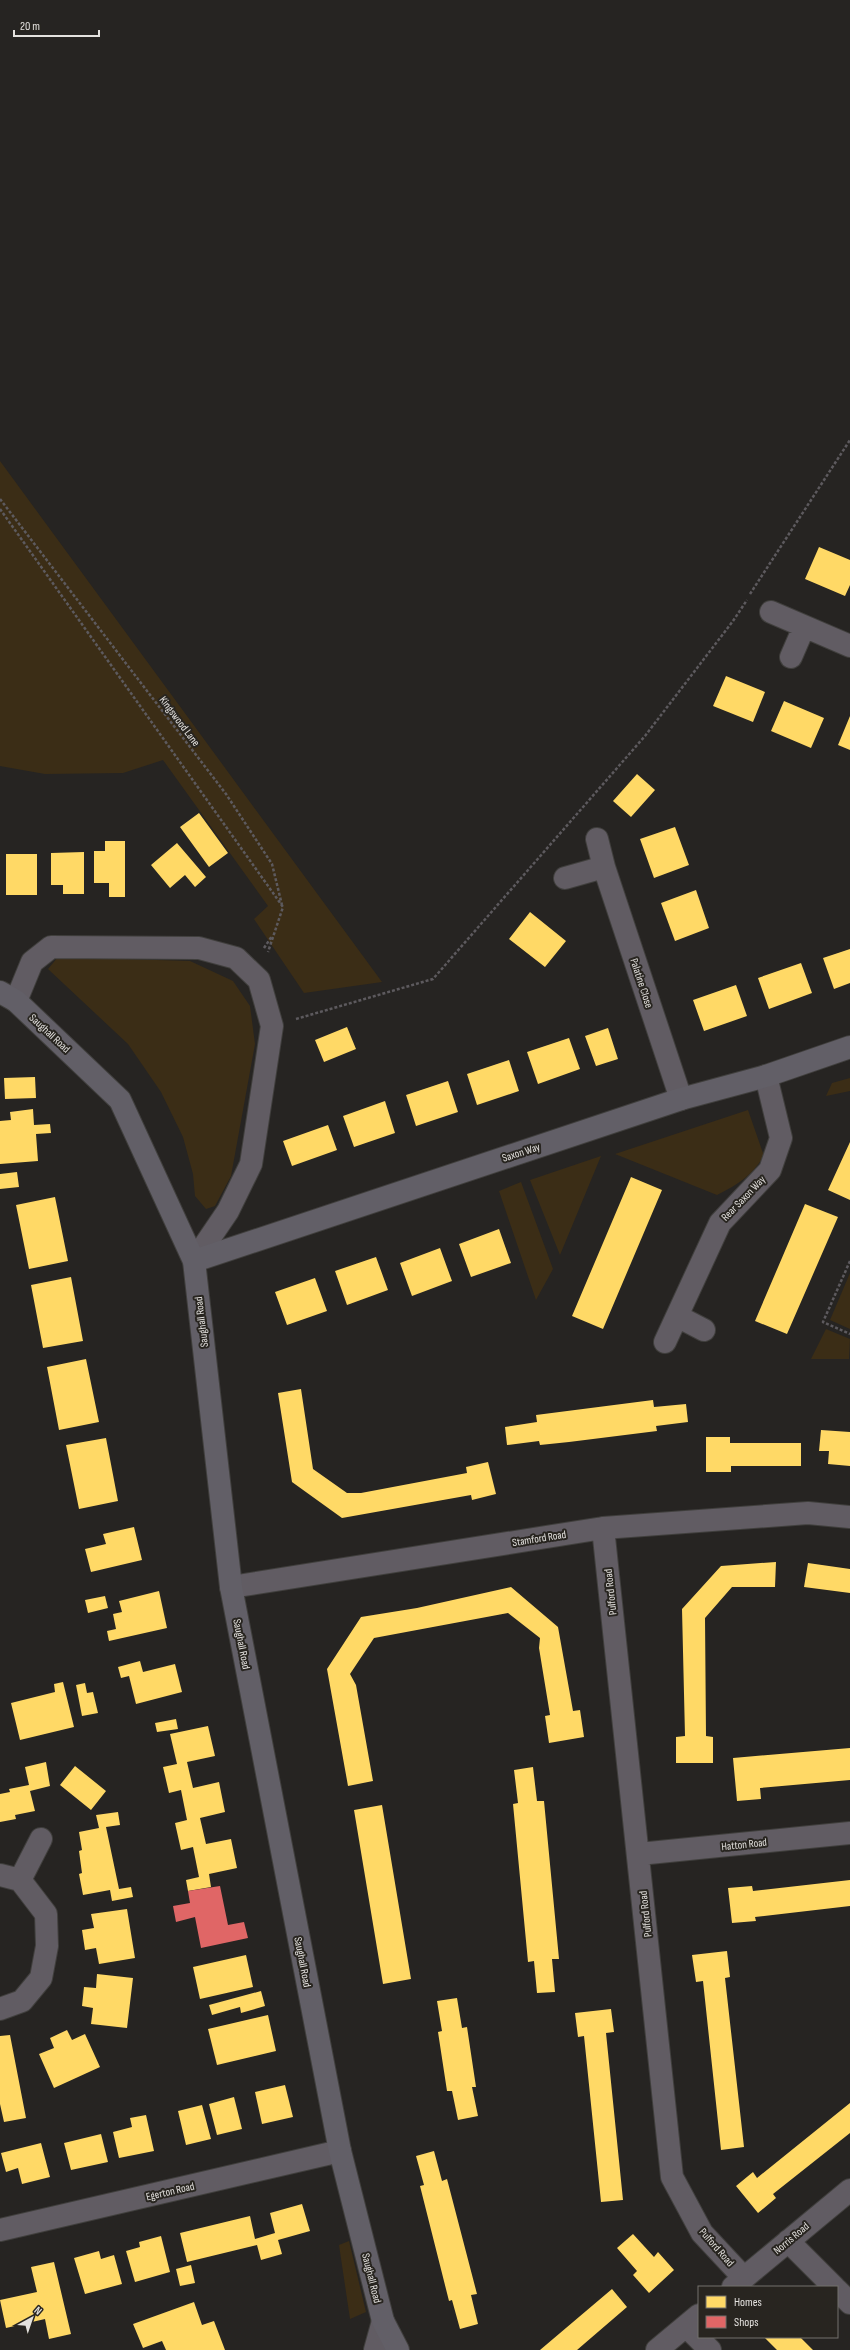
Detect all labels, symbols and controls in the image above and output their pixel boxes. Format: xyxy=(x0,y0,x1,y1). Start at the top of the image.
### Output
scale bar xyxy=(14,12,99,38)
text: 20 m xyxy=(20,19,40,34)
street label: Kingswood Lane xyxy=(157,694,203,749)
street label: Palatine Close xyxy=(627,957,656,1010)
street label: Saughall Road xyxy=(27,1011,73,1056)
street label: Saxon Way xyxy=(501,1140,543,1165)
street label: Rear Saxon Way xyxy=(719,1173,769,1224)
street label: Saughall Road xyxy=(192,1295,211,1348)
street label: Stamford Road xyxy=(511,1528,567,1549)
street label: Pulford Road xyxy=(602,1568,619,1616)
street label: Saughall Road xyxy=(230,1618,253,1671)
street label: Hatton Road xyxy=(721,1836,768,1853)
street label: Pulford Road xyxy=(637,1890,654,1938)
street label: Saughall Road xyxy=(291,1936,314,1989)
street label: Egerton Road xyxy=(145,2180,196,2203)
street label: Norris Road xyxy=(771,2219,812,2257)
street label: Pulford Road xyxy=(696,2226,737,2269)
street label: Saughall Road xyxy=(359,2252,384,2305)
legend xyxy=(698,2286,838,2338)
text: Homes xyxy=(734,2295,762,2310)
north arrow xyxy=(12,2298,52,2338)
text: N xyxy=(32,2304,45,2318)
text: Shops xyxy=(734,2315,759,2330)

